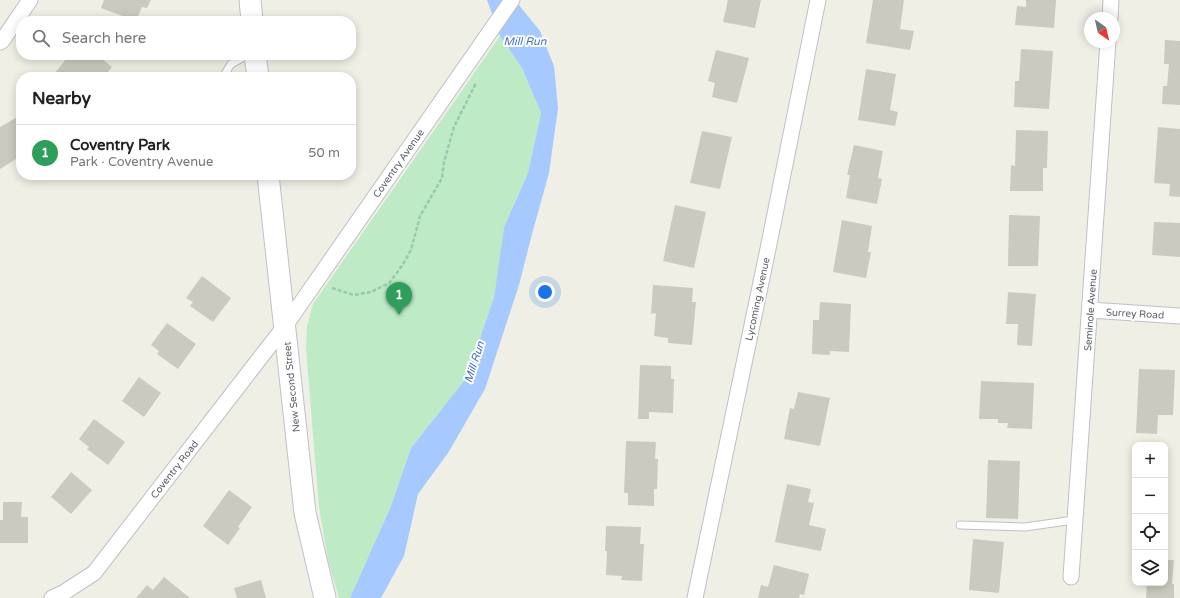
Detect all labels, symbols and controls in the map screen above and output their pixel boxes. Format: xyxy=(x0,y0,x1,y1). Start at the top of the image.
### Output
north arrow xyxy=(1084,12,1120,48)
search box xyxy=(16,16,356,60)
icon: search xyxy=(30,27,52,49)
text: Search here xyxy=(62,29,146,47)
water label: Mill Run xyxy=(504,35,547,48)
text: Nearby xyxy=(32,88,91,109)
street label: Coventry Avenue xyxy=(371,127,427,200)
text: Coventry Park xyxy=(70,136,170,154)
text: 1 xyxy=(41,145,49,161)
text: 50 m xyxy=(308,145,340,161)
text: Park · Coventry Avenue xyxy=(70,154,213,170)
street label: Lycoming Avenue xyxy=(743,256,773,342)
street label: Seminole Avenue xyxy=(1082,268,1100,351)
pin: 1 xyxy=(386,282,412,315)
your location xyxy=(535,282,555,302)
street label: Surrey Road xyxy=(1105,306,1164,322)
water label: Mill Run xyxy=(462,339,487,385)
street label: New Second Street xyxy=(281,341,303,433)
street label: Coventry Road xyxy=(148,438,201,501)
map controls xyxy=(1132,442,1168,586)
button: + xyxy=(1132,442,1168,478)
button: − xyxy=(1132,478,1168,514)
button: locate xyxy=(1132,514,1168,550)
button: layers xyxy=(1132,550,1168,586)

